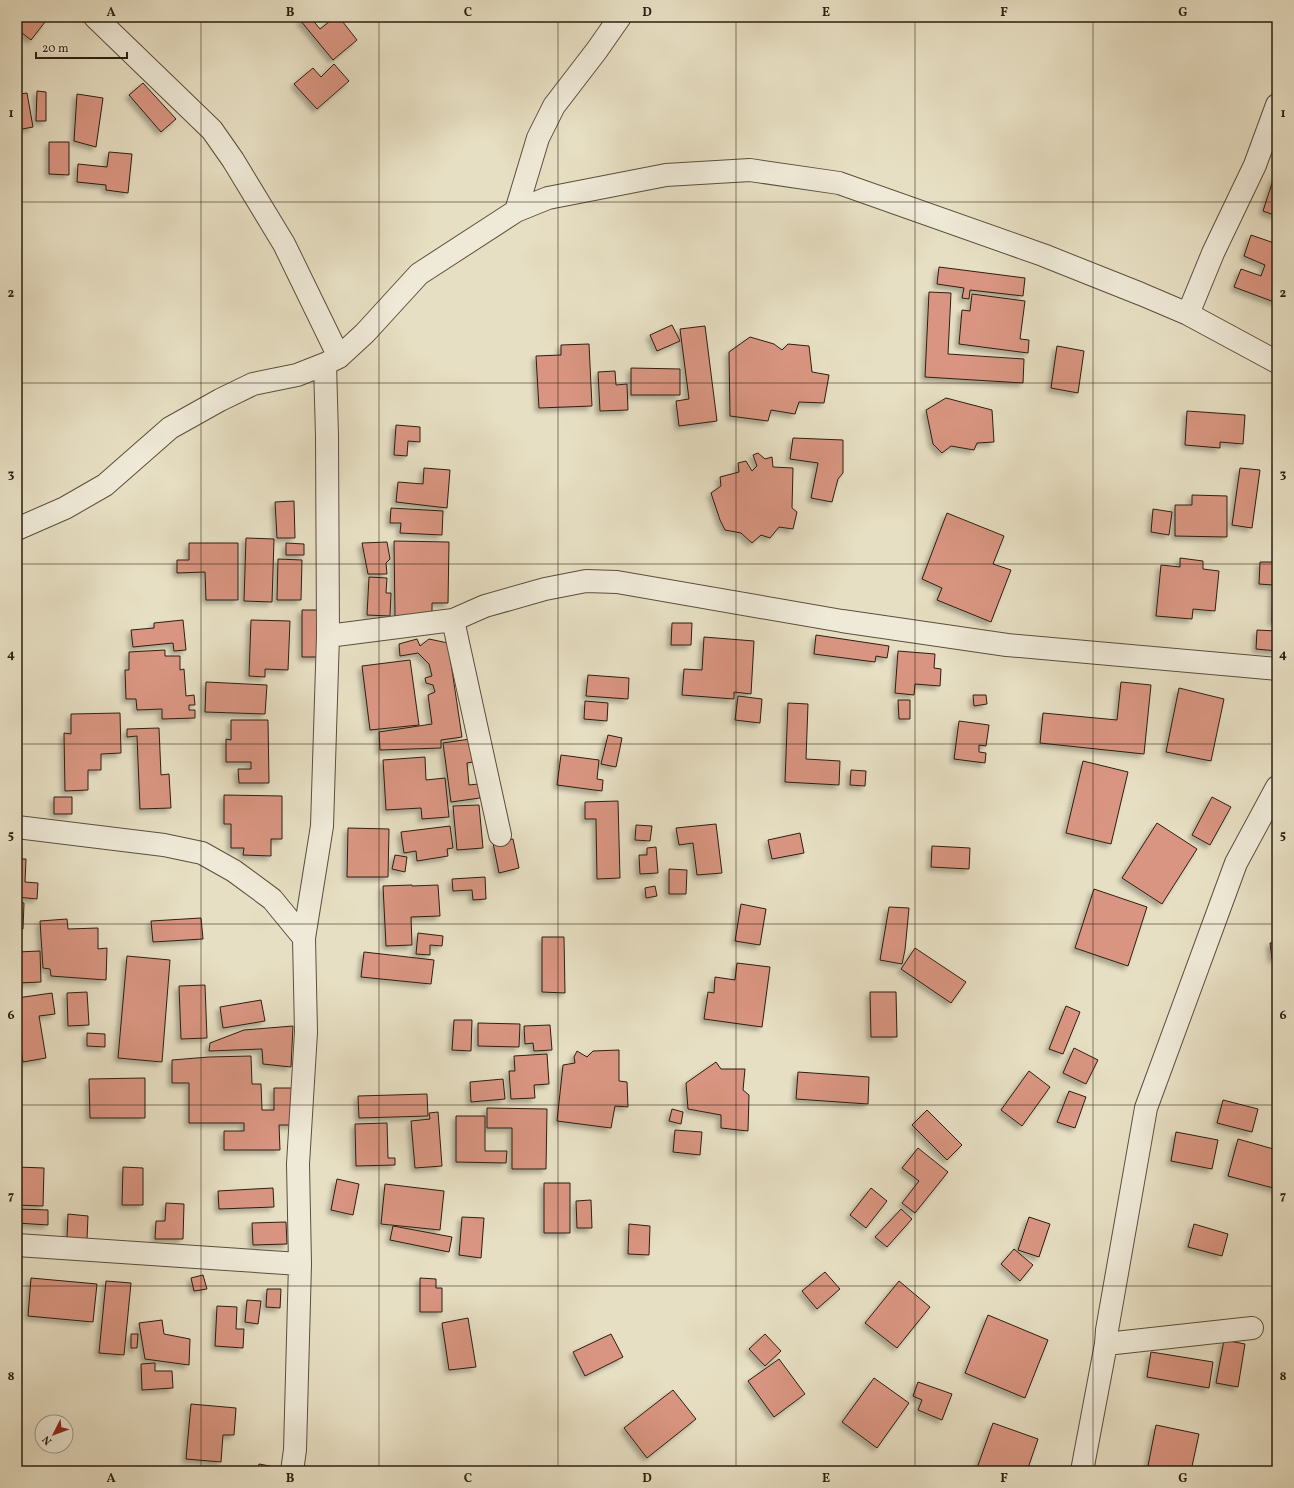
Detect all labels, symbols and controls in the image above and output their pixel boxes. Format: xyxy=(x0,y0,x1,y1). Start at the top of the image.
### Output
text: A xyxy=(106,4,116,22)
text: B xyxy=(286,4,295,22)
text: C xyxy=(464,4,472,22)
text: D xyxy=(642,4,652,22)
text: E xyxy=(822,4,830,22)
text: F xyxy=(1000,4,1008,22)
text: G xyxy=(1178,4,1188,22)
scale bar xyxy=(36,34,127,60)
text: 20 m xyxy=(42,41,69,57)
text: 1 xyxy=(8,105,14,123)
text: 1 xyxy=(1280,105,1286,123)
text: 2 xyxy=(8,285,15,303)
text: 2 xyxy=(1280,285,1287,303)
text: 3 xyxy=(8,466,15,484)
text: 3 xyxy=(1280,466,1287,484)
text: 4 xyxy=(7,646,15,664)
text: 4 xyxy=(1279,646,1287,664)
text: 5 xyxy=(8,827,14,845)
text: 5 xyxy=(1280,827,1286,845)
text: 6 xyxy=(7,1007,15,1025)
text: 6 xyxy=(1279,1007,1287,1025)
text: 7 xyxy=(8,1188,14,1206)
text: 7 xyxy=(1280,1188,1286,1206)
text: 8 xyxy=(7,1368,15,1386)
text: 8 xyxy=(1279,1368,1287,1386)
north arrow xyxy=(34,1414,74,1454)
text: N xyxy=(39,1432,56,1448)
text: A xyxy=(106,1470,116,1488)
text: B xyxy=(286,1470,295,1488)
text: C xyxy=(464,1470,472,1488)
text: D xyxy=(642,1470,652,1488)
text: E xyxy=(822,1470,830,1488)
text: F xyxy=(1000,1470,1008,1488)
text: G xyxy=(1178,1470,1188,1488)

